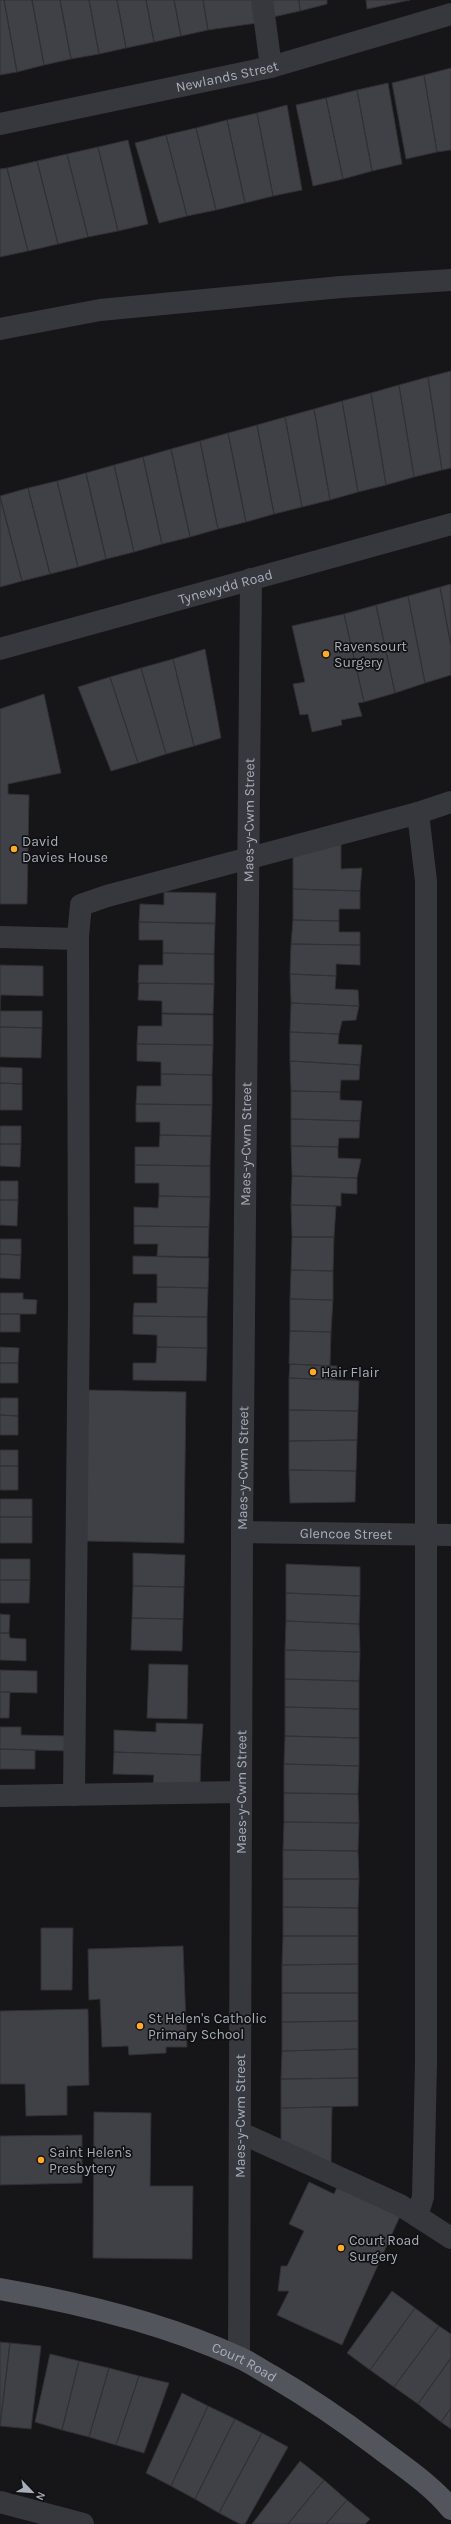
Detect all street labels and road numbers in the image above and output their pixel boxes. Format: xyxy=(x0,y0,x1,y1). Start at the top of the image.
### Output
street label: Newlands Street xyxy=(174,57,280,95)
street label: Tynewydd Road xyxy=(176,565,274,608)
street label: Maes-y-Cwm Street xyxy=(240,758,258,882)
street label: Maes-y-Cwm Street xyxy=(237,1082,255,1206)
street label: Maes-y-Cwm Street xyxy=(234,1406,252,1530)
street label: Glencoe Street xyxy=(300,1524,392,1543)
street label: Maes-y-Cwm Street xyxy=(232,1730,250,1854)
street label: Maes-y-Cwm Street xyxy=(231,2054,249,2178)
street label: Court Road xyxy=(210,2338,280,2385)

